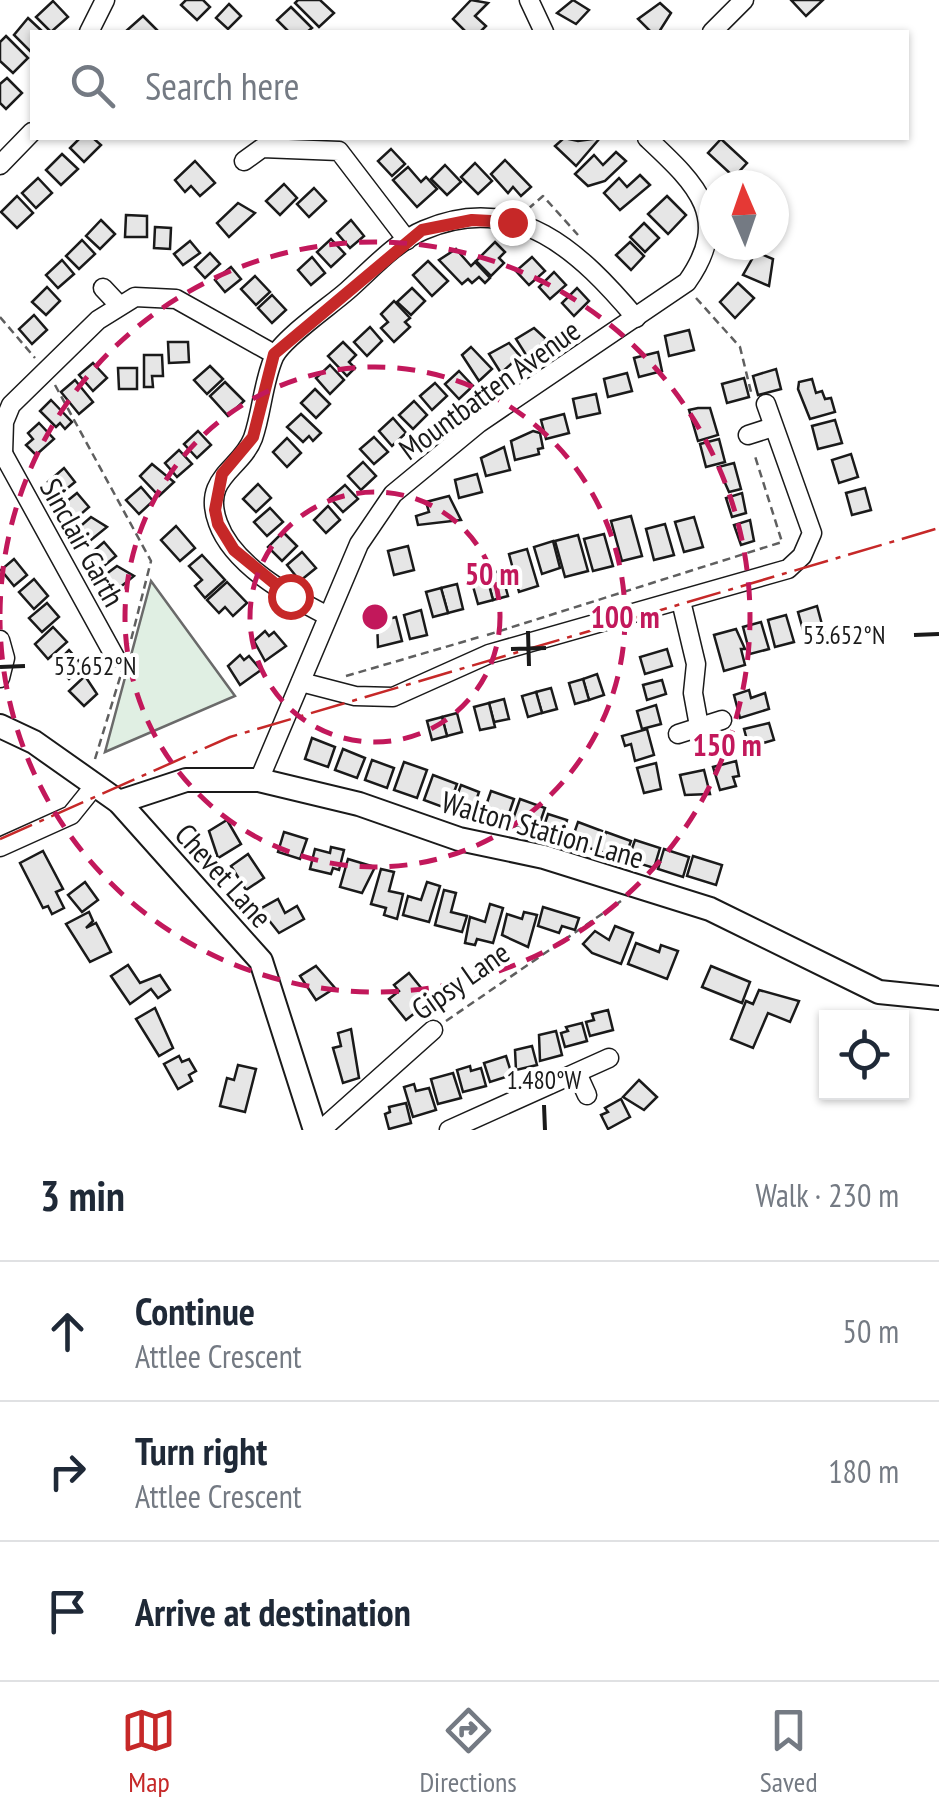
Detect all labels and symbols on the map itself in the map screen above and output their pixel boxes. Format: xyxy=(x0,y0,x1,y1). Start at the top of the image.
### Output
north arrow xyxy=(699,170,789,260)
route end xyxy=(490,200,536,246)
street label: Mountbatten Avenue xyxy=(391,310,587,468)
street label: Sinclair Garth xyxy=(32,471,134,613)
text: 50 m xyxy=(465,554,519,593)
route start xyxy=(268,574,314,620)
text: 100 m xyxy=(590,597,660,636)
centre of rings xyxy=(357,599,393,635)
text: 53.652°N xyxy=(803,619,885,651)
text: 53.652°N xyxy=(54,650,136,682)
text: 150 m xyxy=(692,725,762,764)
street label: Walton Station Lane xyxy=(437,782,649,876)
street label: Chevet Lane xyxy=(167,815,281,935)
street label: Gipsy Lane xyxy=(403,932,517,1028)
text: 1.480°W xyxy=(507,1064,582,1096)

